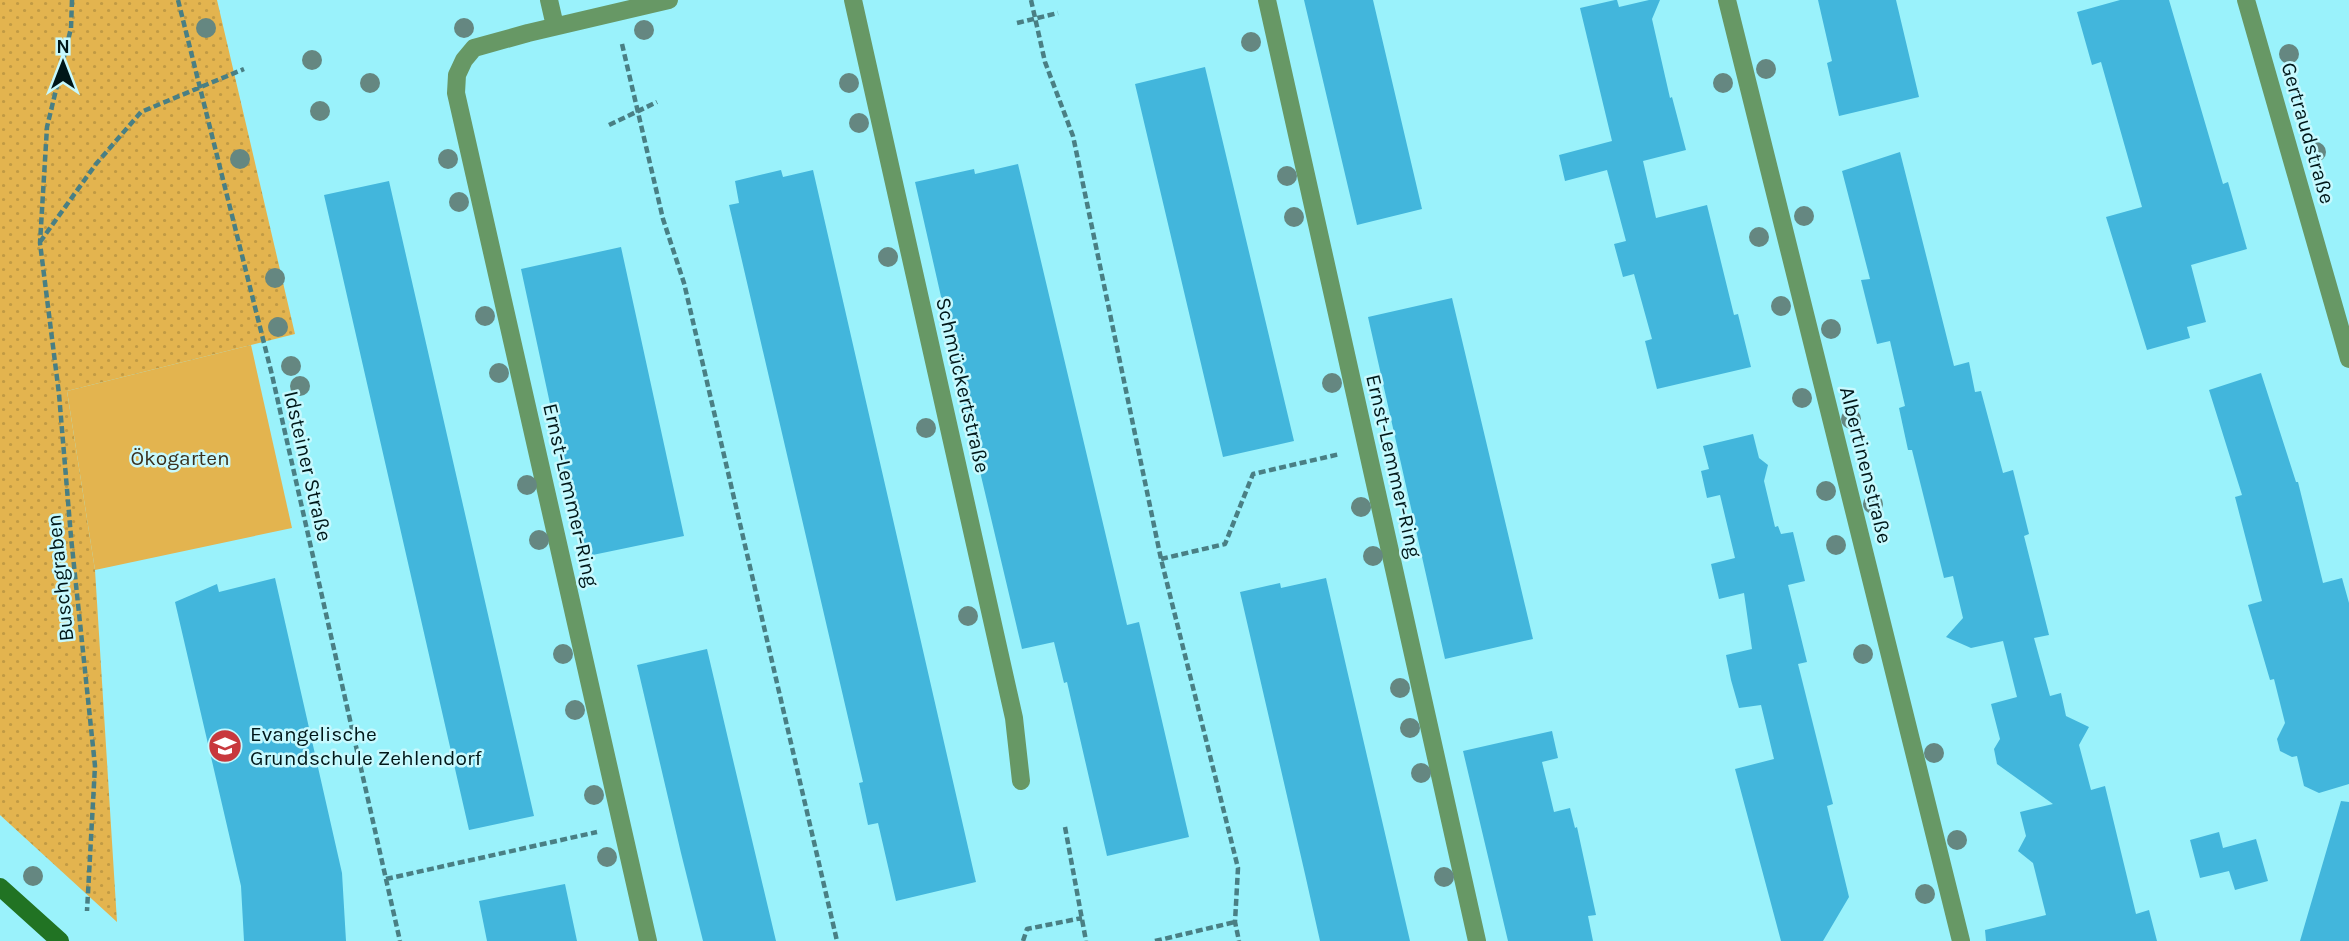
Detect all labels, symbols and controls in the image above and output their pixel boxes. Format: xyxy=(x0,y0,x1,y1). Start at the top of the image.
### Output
north arrow xyxy=(28,28,98,98)
text: N xyxy=(56,36,70,58)
street label: Gertraudstraße xyxy=(2276,60,2340,206)
street label: Schmückertstraße xyxy=(931,295,995,475)
street label: Ernst-Lemmer-Ring xyxy=(1361,372,1427,560)
street label: Albertinenstraße xyxy=(1835,384,1897,546)
street label: Idsteiner Straße xyxy=(279,388,337,544)
street label: Ernst-Lemmer-Ring xyxy=(538,401,604,589)
park label: Ökogarten xyxy=(130,446,230,470)
street label: Buschgraben xyxy=(41,513,79,643)
place label: Evangelische Grundschule Zehlendorf xyxy=(250,722,483,770)
school or university icon: Evangelische Grundschule Zehlendorf xyxy=(206,727,244,765)

